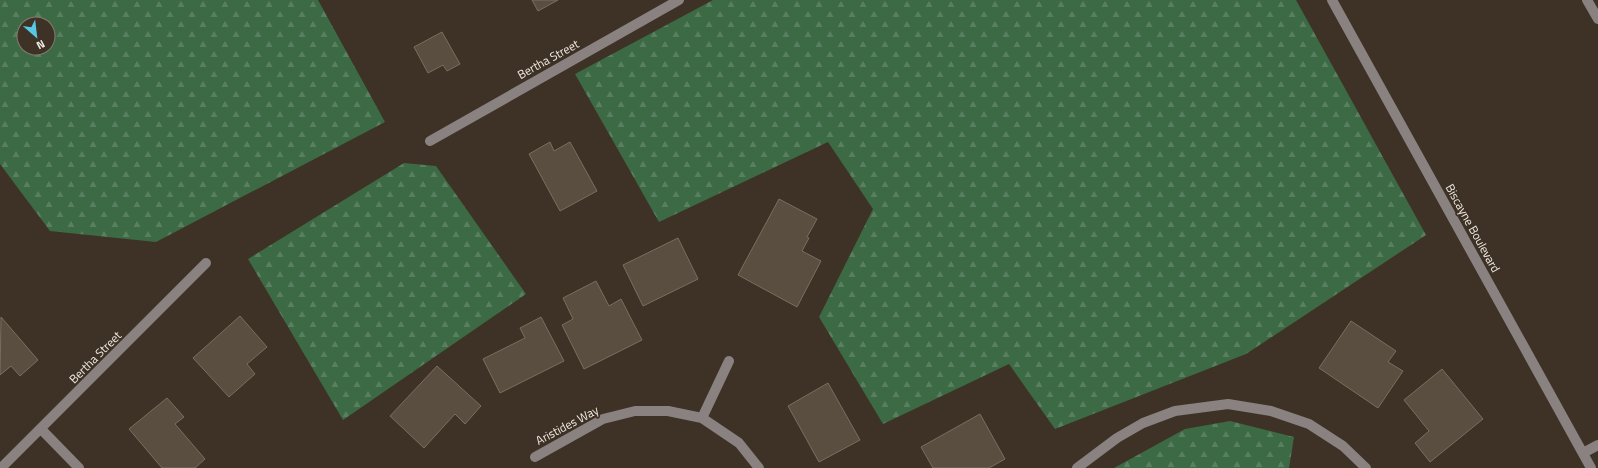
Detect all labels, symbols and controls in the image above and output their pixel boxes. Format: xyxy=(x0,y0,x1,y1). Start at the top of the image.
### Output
north arrow xyxy=(16,16,56,56)
street label: Bertha Street xyxy=(514,34,583,84)
text: N xyxy=(34,36,48,54)
street label: Biscayne Boulevard xyxy=(1441,180,1505,276)
street label: Bertha Street xyxy=(64,326,126,388)
street label: Aristides Way xyxy=(532,400,602,450)

